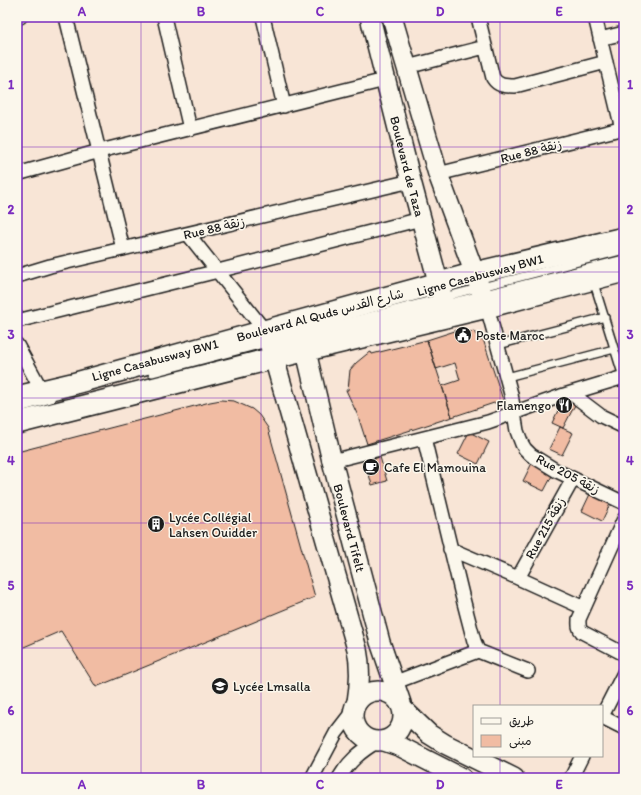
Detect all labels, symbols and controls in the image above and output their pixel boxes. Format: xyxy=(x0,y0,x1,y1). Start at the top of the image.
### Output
text: A xyxy=(77,4,87,19)
text: B xyxy=(197,4,206,19)
text: C xyxy=(316,4,325,19)
text: D xyxy=(436,4,445,19)
text: E xyxy=(555,4,563,19)
text: 1 xyxy=(8,77,14,92)
text: 1 xyxy=(627,77,633,92)
street label: Boulevard de Taza xyxy=(388,115,428,218)
street label: Rue 88 زنقة xyxy=(499,136,563,167)
text: 2 xyxy=(8,202,15,217)
text: 2 xyxy=(627,202,634,217)
street label: Rue 88 زنقة xyxy=(182,214,246,243)
street label: Ligne Casabusway BW1 xyxy=(415,251,545,299)
street label: Boulevard Al Quds شارع القدس xyxy=(235,285,406,346)
public building icon: Poste Maroc xyxy=(453,325,473,345)
text: 3 xyxy=(7,327,15,342)
text: 3 xyxy=(626,327,634,342)
place label: Poste Maroc xyxy=(476,328,545,343)
street label: Ligne Casabusway BW1 xyxy=(90,336,220,384)
restaurant icon: Flamengo xyxy=(554,395,574,415)
place label: Flamengo xyxy=(497,398,551,413)
street label: Rue 205 زنقة xyxy=(533,451,602,498)
text: 4 xyxy=(7,453,15,468)
text: 4 xyxy=(626,453,634,468)
cafe icon: Cafe El Mamouina xyxy=(361,457,381,477)
place label: Cafe El Mamouina xyxy=(384,460,486,475)
street label: Boulevard Tifelt xyxy=(331,482,369,574)
street label: Rue 215 زنقة xyxy=(522,495,569,562)
place label: Lycée Collégial Lahsen Ouidder xyxy=(169,510,258,540)
building icon: Lycée Collégial Lahsen Ouidder xyxy=(146,514,166,534)
text: 5 xyxy=(8,578,15,593)
text: 5 xyxy=(627,578,634,593)
school or university icon: Lycée Lmsalla xyxy=(210,676,230,696)
place label: Lycée Lmsalla xyxy=(233,679,311,694)
text: 6 xyxy=(8,703,15,718)
text: 6 xyxy=(627,703,634,718)
legend xyxy=(473,705,603,757)
text: طريق xyxy=(509,714,534,728)
text: مبنى xyxy=(509,734,532,749)
text: A xyxy=(77,777,87,792)
text: B xyxy=(197,777,206,792)
text: C xyxy=(316,777,325,792)
text: D xyxy=(436,777,445,792)
text: E xyxy=(555,777,563,792)

